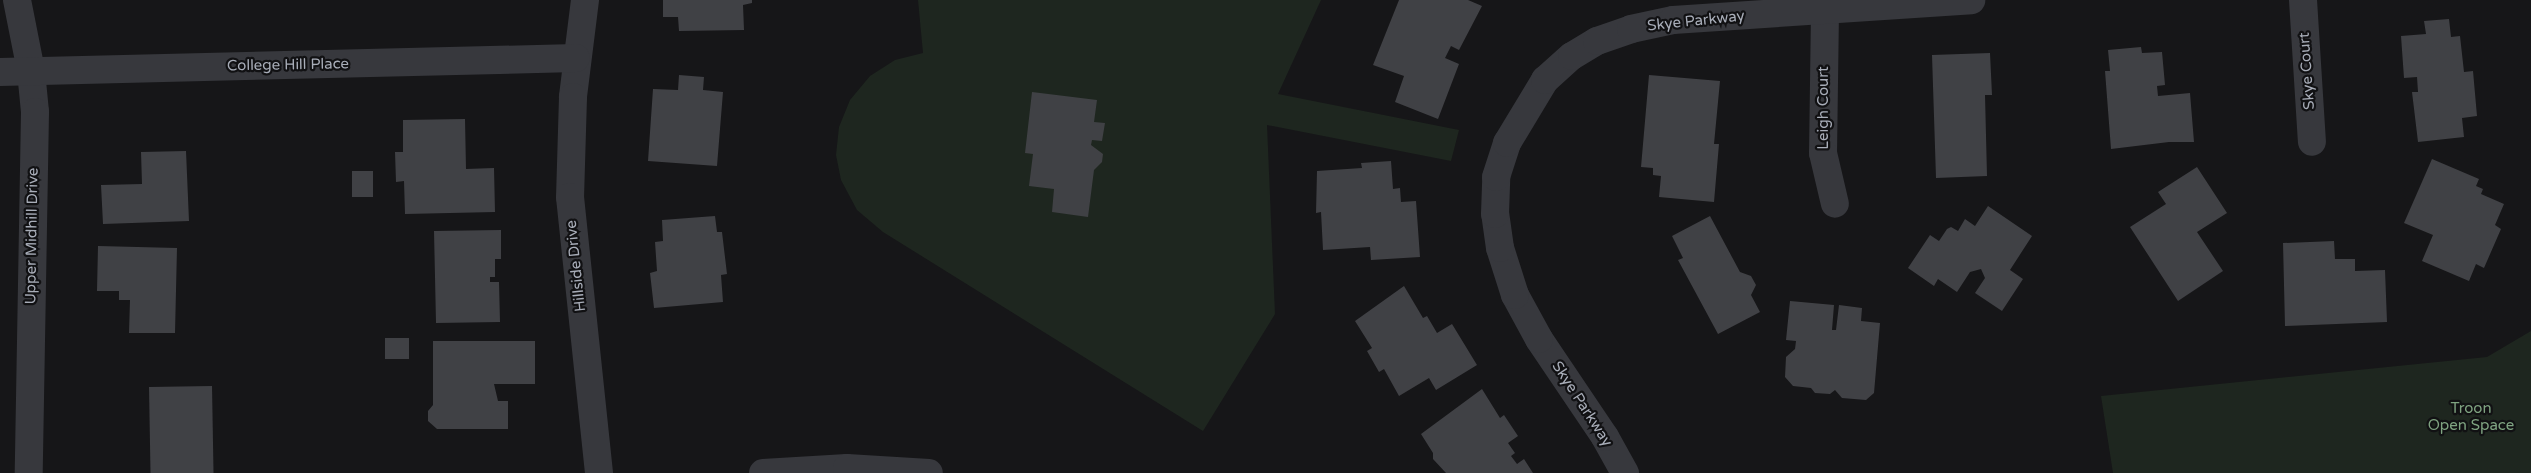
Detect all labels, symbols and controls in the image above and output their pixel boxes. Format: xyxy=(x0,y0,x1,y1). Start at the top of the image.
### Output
street label: Skye Parkway xyxy=(1646,7,1746,35)
street label: Skye Court xyxy=(2295,32,2319,110)
street label: College Hill Place xyxy=(227,55,349,75)
street label: Leigh Court xyxy=(1815,66,1833,150)
street label: Upper Midhill Drive xyxy=(22,167,42,305)
street label: Hillside Drive xyxy=(562,219,590,313)
street label: Skye Parkway xyxy=(1548,358,1616,450)
park label: Troon Open Space xyxy=(2428,399,2514,434)

